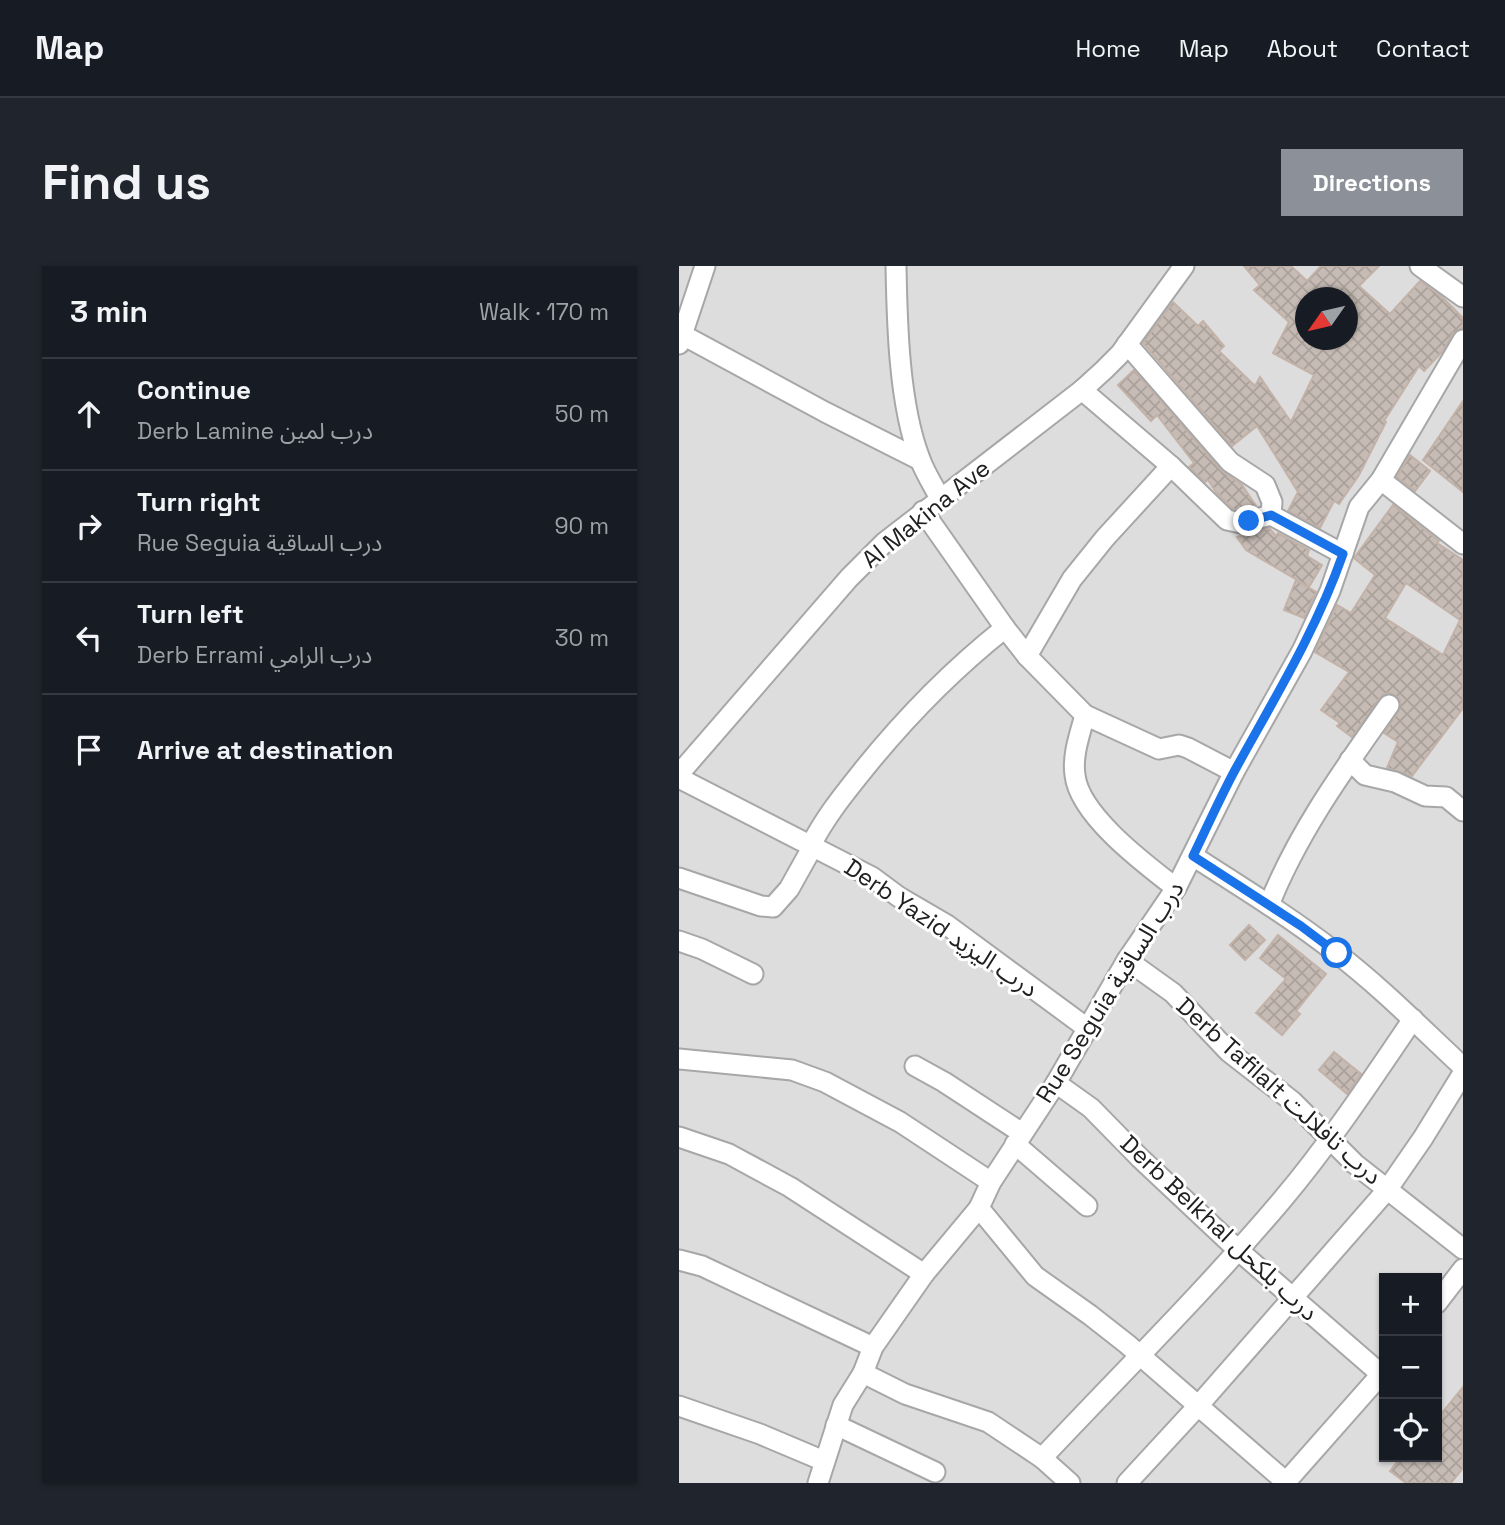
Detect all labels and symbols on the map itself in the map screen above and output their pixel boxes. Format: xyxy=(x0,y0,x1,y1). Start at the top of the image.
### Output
north arrow xyxy=(1295,287,1358,350)
street label: Al Makina Ave xyxy=(855,452,996,575)
route end xyxy=(1233,505,1264,536)
street label: Derb Yazid درب اليزيد xyxy=(839,851,1044,1004)
street label: Rue Seguia درب الساقية xyxy=(1029,875,1191,1108)
route start xyxy=(1321,937,1352,968)
street label: Derb Tafilalt درب تافلالت xyxy=(1170,990,1389,1191)
street label: Derb Belkhal درب بلكحل xyxy=(1114,1128,1325,1327)

